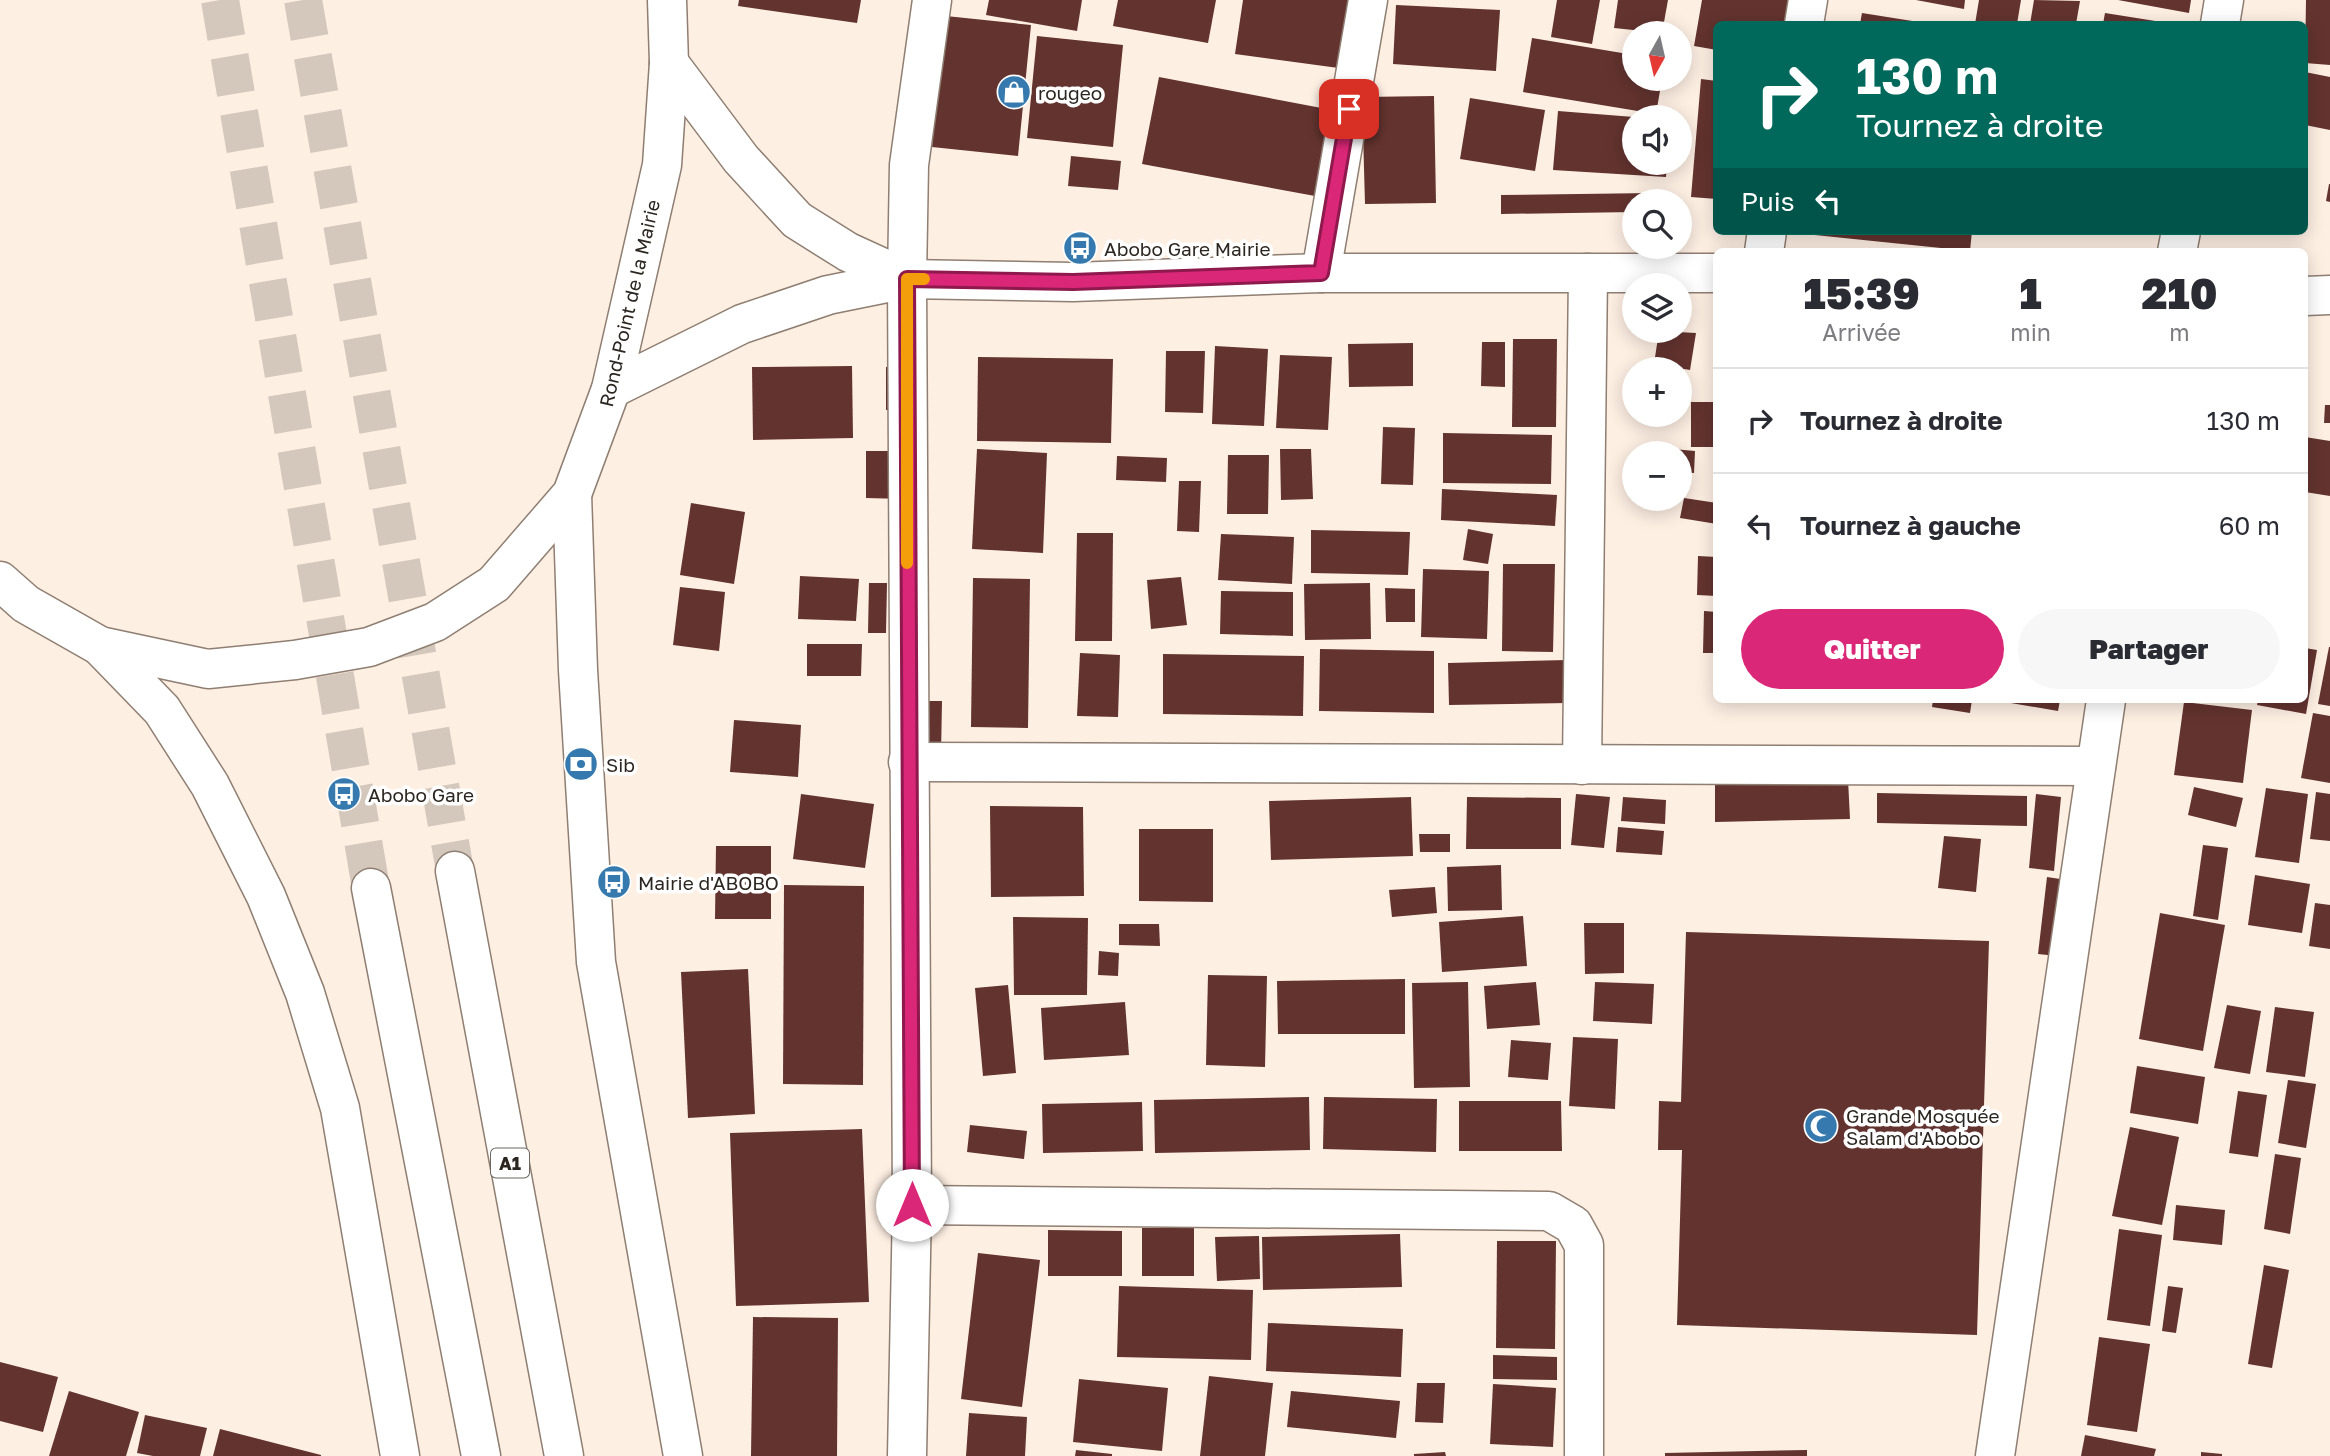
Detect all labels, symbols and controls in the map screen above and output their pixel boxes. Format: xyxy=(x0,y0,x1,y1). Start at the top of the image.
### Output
north arrow xyxy=(1622,21,1692,91)
map controls xyxy=(1622,21,1692,511)
text: 130 m xyxy=(1856,46,1998,105)
icon: right xyxy=(1741,49,1832,140)
shop icon: rougeo xyxy=(995,73,1033,111)
pin xyxy=(1319,79,1379,139)
place label: rougeo xyxy=(1038,81,1102,104)
icon: arrive xyxy=(1330,90,1368,128)
button: sound xyxy=(1622,105,1692,175)
text: Tournez à droite xyxy=(1856,106,2104,144)
icon: left xyxy=(1809,182,1847,220)
text: Puis xyxy=(1741,186,1795,217)
button: search xyxy=(1622,189,1692,259)
street label: Rond-Point de la Mairie xyxy=(594,197,664,409)
bus stop icon: Abobo Gare Mairie xyxy=(1061,229,1099,267)
place label: Abobo Gare Mairie xyxy=(1104,237,1270,260)
text: 15:39 xyxy=(1804,268,1920,318)
text: 1 xyxy=(2020,268,2042,318)
text: 210 xyxy=(2142,268,2217,318)
button: layers xyxy=(1622,273,1692,343)
text: Arrivée xyxy=(1822,318,1901,346)
text: min xyxy=(2010,318,2051,346)
text: m xyxy=(2169,318,2190,346)
button: + xyxy=(1622,357,1692,427)
icon: right xyxy=(1741,402,1779,440)
text: Tournez à droite xyxy=(1800,405,2003,436)
text: 130 m xyxy=(2207,405,2280,436)
button: − xyxy=(1622,441,1692,511)
icon: left xyxy=(1741,507,1779,545)
text: Tournez à gauche xyxy=(1800,510,2021,541)
text: 60 m xyxy=(2219,510,2280,541)
button: Quitter xyxy=(1741,609,2004,689)
button: Partager xyxy=(2018,609,2280,689)
bank icon: Sib xyxy=(562,745,600,783)
place label: Sib xyxy=(606,753,635,776)
bus stop icon: Abobo Gare xyxy=(325,775,363,813)
place label: Abobo Gare xyxy=(368,783,474,806)
bus stop icon: Mairie d'ABOBO xyxy=(595,863,633,901)
place label: Mairie d'ABOBO xyxy=(638,871,779,894)
place label: Grande Mosquée Salam d'Abobo xyxy=(1846,1104,2000,1149)
mosque icon: Grande Mosquée Salam d'Abobo xyxy=(1802,1107,1840,1145)
road number: A1 xyxy=(491,1148,529,1178)
position arrow xyxy=(875,1168,949,1242)

